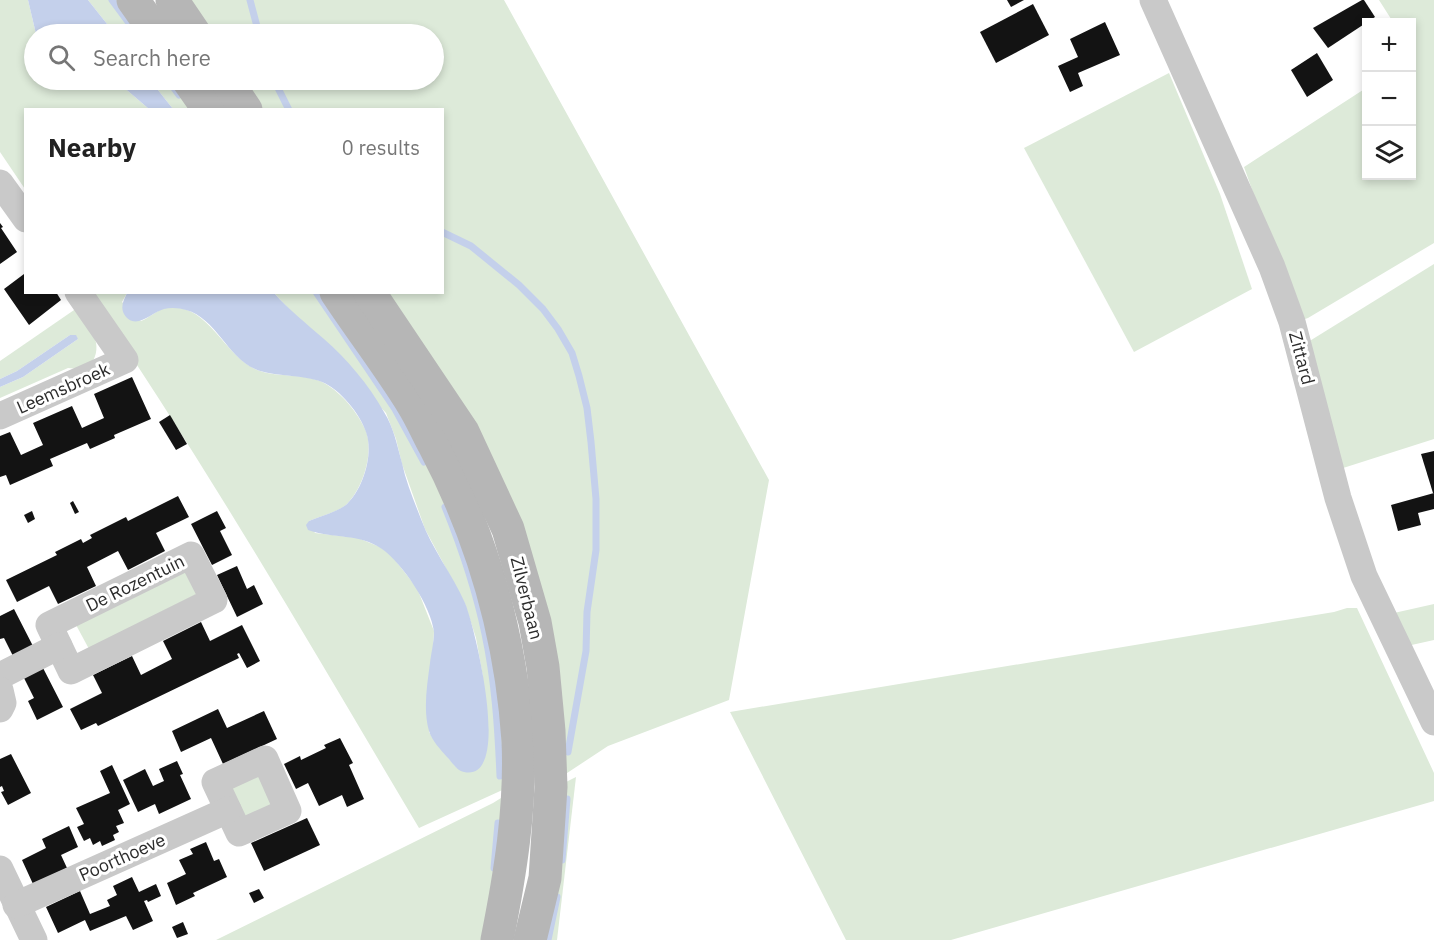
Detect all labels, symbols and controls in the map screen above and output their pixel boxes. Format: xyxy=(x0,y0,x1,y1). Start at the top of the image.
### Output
map controls xyxy=(1362,18,1416,180)
button: + xyxy=(1362,18,1416,72)
search box xyxy=(24,24,444,90)
icon: search xyxy=(45,41,78,74)
text: Search here xyxy=(93,43,211,72)
button: − xyxy=(1362,72,1416,126)
button: layers xyxy=(1362,126,1416,180)
text: Nearby xyxy=(48,130,136,164)
text: 0 results xyxy=(342,134,420,161)
street label: Zittard xyxy=(1284,329,1320,387)
street label: Leemsbroek xyxy=(13,357,114,419)
street label: De Rozentuin xyxy=(82,549,188,617)
street label: Zilverbaan xyxy=(506,554,548,642)
street label: Poorthoeve xyxy=(75,828,169,886)

